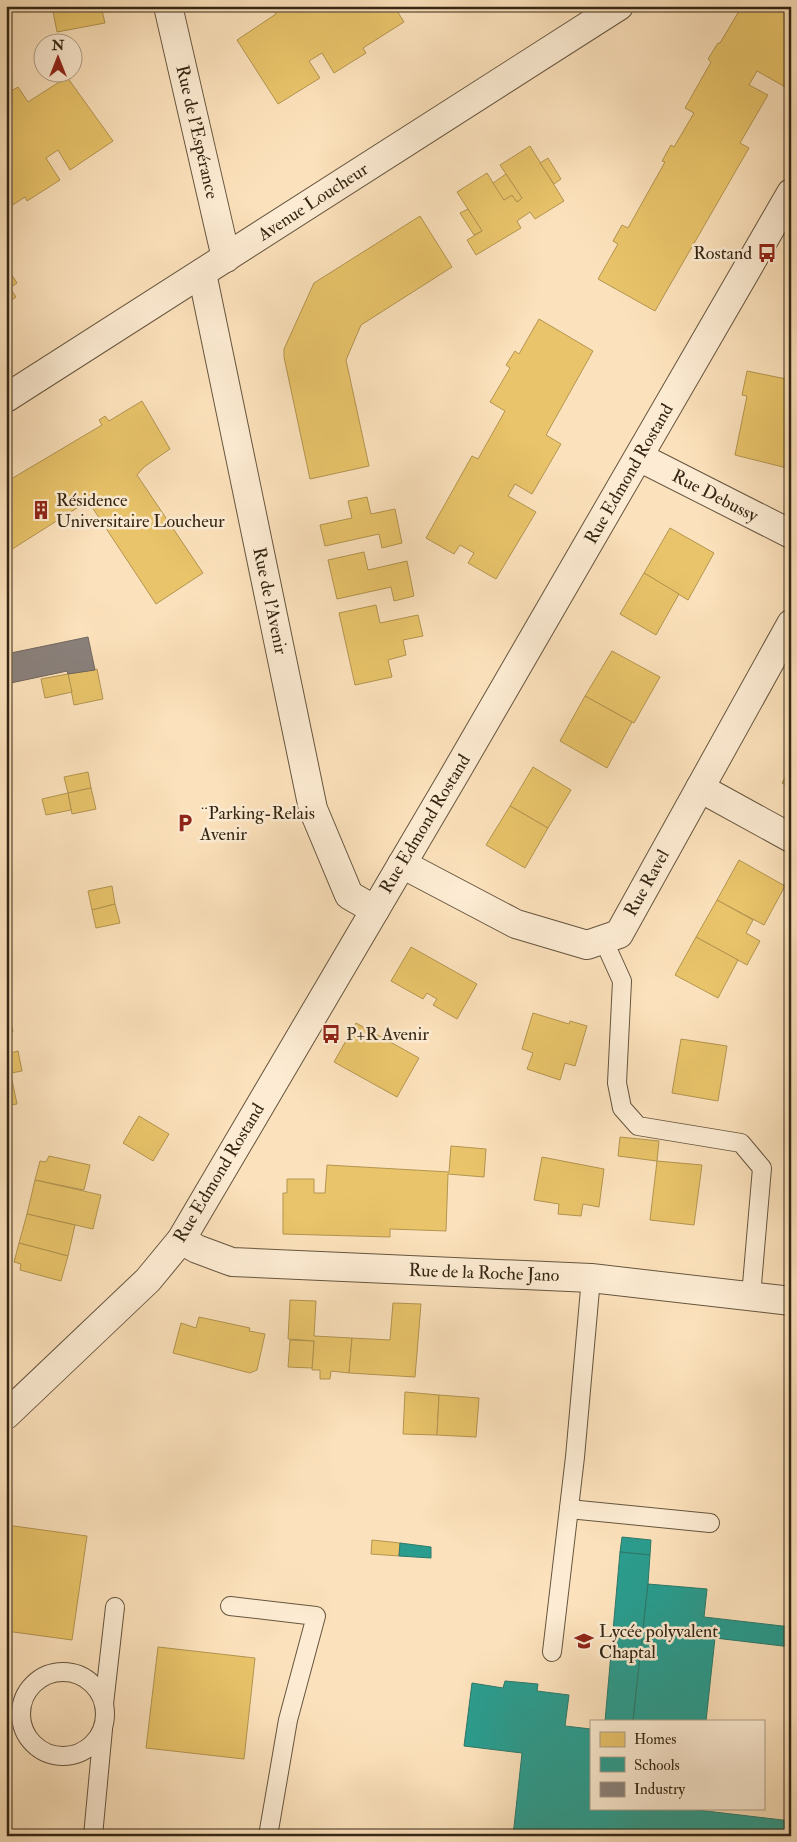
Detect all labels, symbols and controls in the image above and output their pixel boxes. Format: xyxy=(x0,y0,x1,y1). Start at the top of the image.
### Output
north arrow xyxy=(32,32,82,82)
text: N xyxy=(51,37,65,54)
street label: Rue de l'Espérance xyxy=(170,63,224,202)
street label: Avenue Loucheur xyxy=(253,158,373,247)
place label: Rostand xyxy=(693,242,752,265)
bus stop icon: Rostand xyxy=(756,242,778,264)
street label: Rue Edmond Rostand xyxy=(579,400,679,548)
street label: Rue Debussy xyxy=(668,464,763,528)
place label: Résidence Universitaire Loucheur xyxy=(56,489,225,533)
building icon: Résidence Universitaire Loucheur xyxy=(30,499,52,521)
street label: Rue de l'Avenir xyxy=(247,545,293,657)
street label: Rue Edmond Rostand xyxy=(374,750,476,898)
place label: ¨Parking-Relais Avenir xyxy=(199,802,315,846)
parking icon: ¨Parking-Relais Avenir xyxy=(174,812,196,834)
street label: Rue Ravel xyxy=(619,845,675,921)
bus stop icon: P+R Avenir xyxy=(320,1023,342,1045)
place label: P+R Avenir xyxy=(346,1023,429,1046)
street label: Rue Edmond Rostand xyxy=(168,1099,270,1247)
street label: Rue de la Roche Jano xyxy=(408,1259,560,1287)
place label: Lycée polyvalent Chaptal xyxy=(599,1620,718,1664)
school or university icon: Lycée polyvalent Chaptal xyxy=(573,1630,595,1652)
legend xyxy=(590,1720,764,1810)
text: Homes xyxy=(634,1730,676,1749)
text: Schools xyxy=(634,1756,680,1775)
text: Industry xyxy=(634,1780,685,1799)

